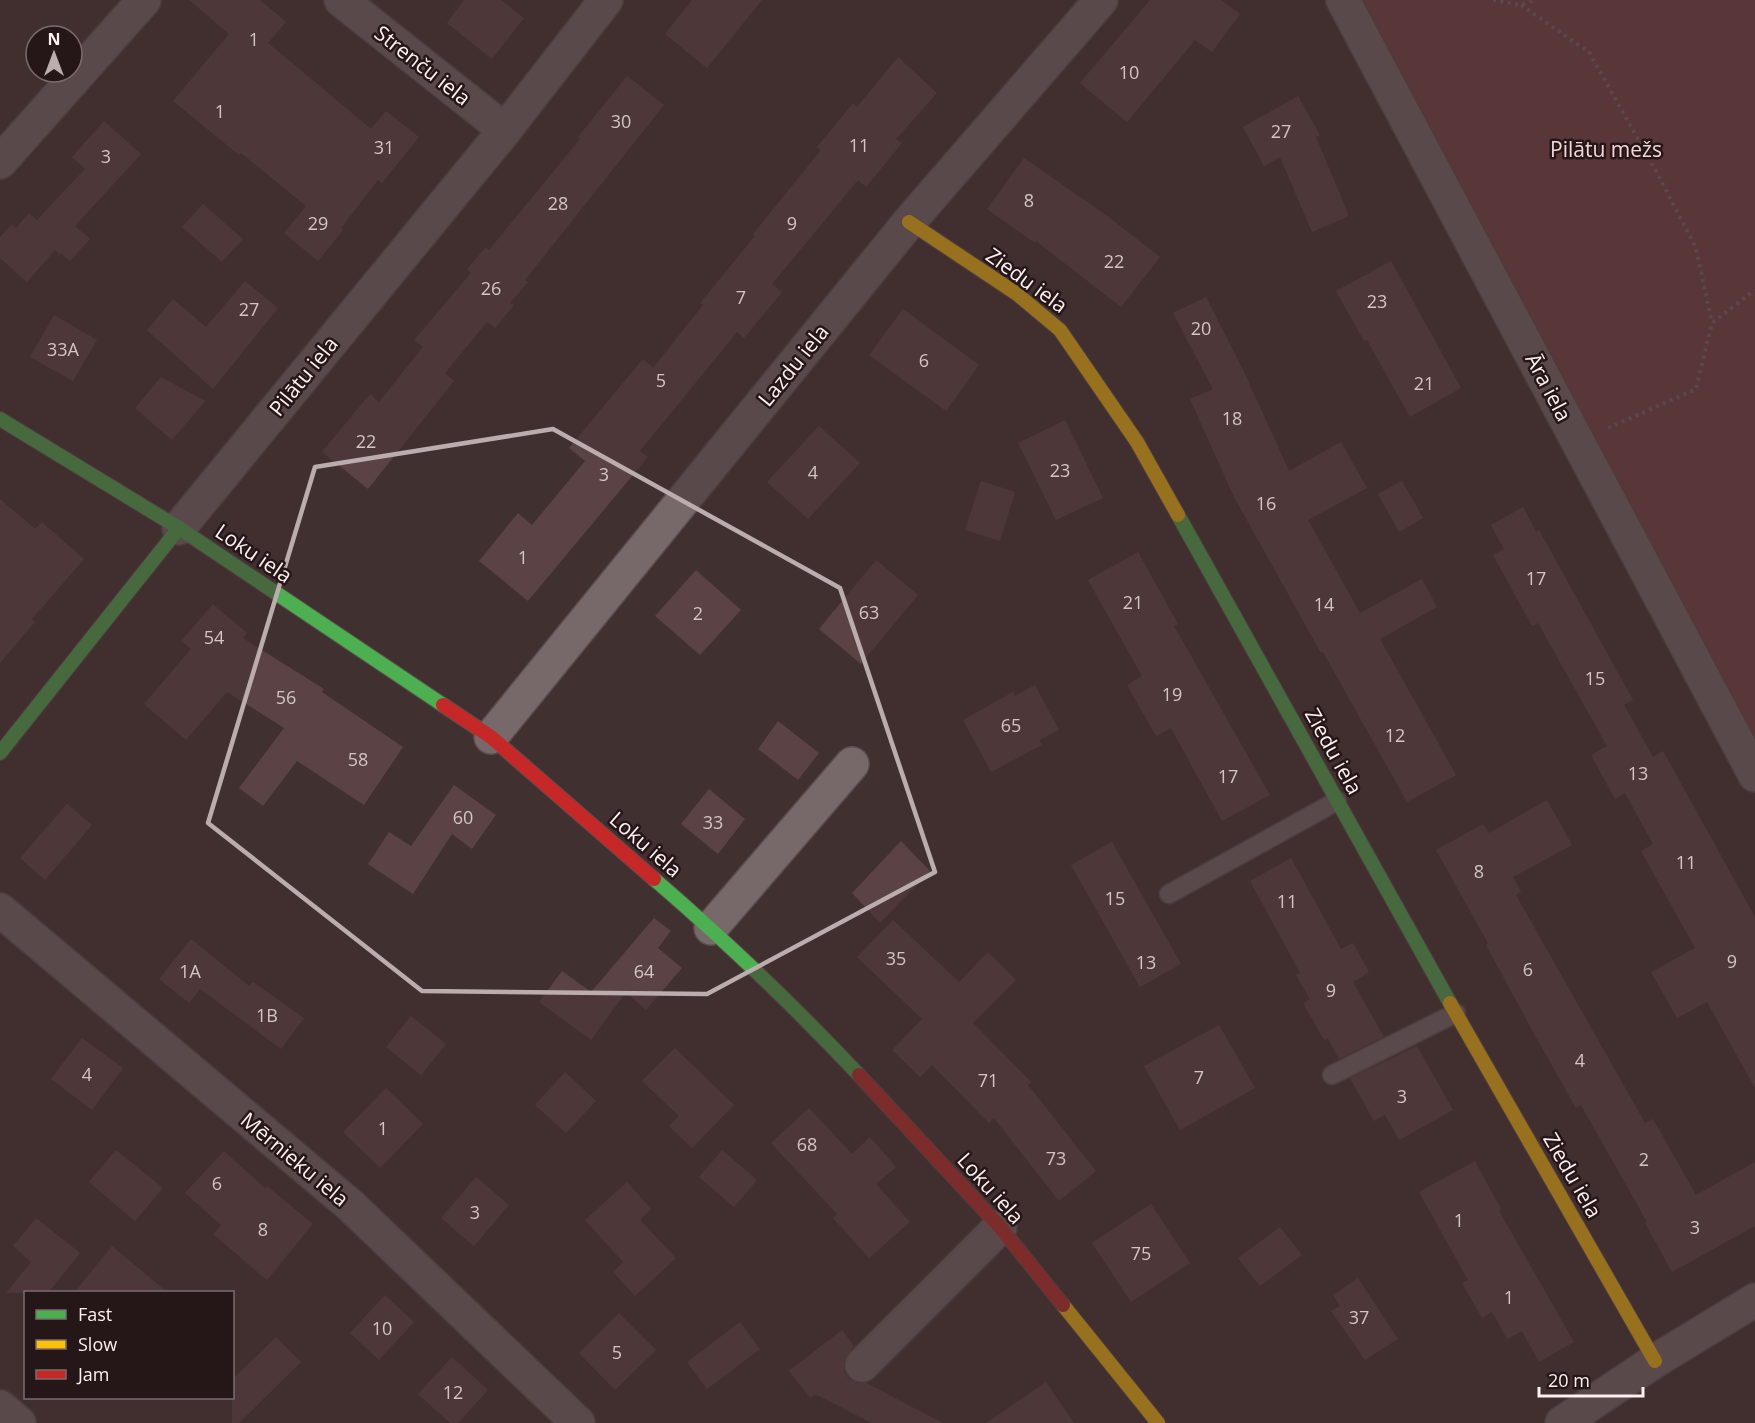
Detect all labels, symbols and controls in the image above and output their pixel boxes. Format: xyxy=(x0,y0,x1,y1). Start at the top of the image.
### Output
street label: Strenču iela xyxy=(369,19,477,111)
north arrow xyxy=(24,24,84,84)
house number: 1 xyxy=(249,27,259,51)
text: N xyxy=(47,28,61,50)
house number: 10 xyxy=(1119,60,1139,84)
house number: 1 xyxy=(215,99,225,123)
house number: 30 xyxy=(611,109,631,133)
house number: 27 xyxy=(1271,119,1291,143)
house number: 11 xyxy=(849,133,869,157)
house number: 31 xyxy=(374,135,394,159)
park label: Pilātu mežs xyxy=(1550,135,1662,163)
house number: 3 xyxy=(101,144,111,168)
house number: 8 xyxy=(1024,188,1034,212)
house number: 28 xyxy=(548,191,568,215)
house number: 29 xyxy=(308,211,328,235)
house number: 9 xyxy=(787,211,797,235)
street label: Ziedu iela xyxy=(981,241,1073,319)
house number: 22 xyxy=(1104,249,1124,273)
house number: 26 xyxy=(481,276,501,300)
house number: 7 xyxy=(736,285,746,309)
house number: 23 xyxy=(1367,289,1387,313)
house number: 27 xyxy=(239,297,259,321)
house number: 20 xyxy=(1191,316,1211,340)
street label: Lazdu iela xyxy=(751,318,835,412)
street label: Pilātu iela xyxy=(262,330,344,422)
house number: 33A xyxy=(47,337,80,361)
house number: 6 xyxy=(919,348,929,372)
street label: Āra iela xyxy=(1519,348,1579,426)
house number: 5 xyxy=(656,368,666,392)
house number: 21 xyxy=(1414,371,1434,395)
house number: 18 xyxy=(1222,406,1242,430)
house number: 22 xyxy=(356,429,376,453)
house number: 23 xyxy=(1050,458,1070,482)
house number: 4 xyxy=(808,460,818,484)
house number: 3 xyxy=(599,462,609,486)
house number: 16 xyxy=(1256,491,1276,515)
street label: Loku iela xyxy=(210,517,298,589)
house number: 1 xyxy=(518,545,528,569)
house number: 17 xyxy=(1526,566,1546,590)
house number: 21 xyxy=(1123,590,1143,614)
house number: 14 xyxy=(1314,592,1334,616)
house number: 63 xyxy=(859,600,879,624)
house number: 2 xyxy=(693,601,703,625)
house number: 54 xyxy=(204,625,224,649)
house number: 15 xyxy=(1585,666,1605,690)
house number: 19 xyxy=(1162,682,1182,706)
house number: 56 xyxy=(276,685,296,709)
street label: Ziedu iela xyxy=(1299,703,1369,799)
house number: 65 xyxy=(1001,713,1021,737)
house number: 12 xyxy=(1385,723,1405,747)
house number: 58 xyxy=(348,747,368,771)
house number: 13 xyxy=(1628,761,1648,785)
house number: 17 xyxy=(1218,764,1238,788)
house number: 60 xyxy=(453,805,473,829)
street label: Loku iela xyxy=(604,805,688,883)
house number: 33 xyxy=(703,810,723,834)
house number: 11 xyxy=(1676,850,1696,874)
house number: 8 xyxy=(1474,859,1484,883)
house number: 15 xyxy=(1105,886,1125,910)
house number: 11 xyxy=(1277,889,1297,913)
house number: 35 xyxy=(886,946,906,970)
house number: 9 xyxy=(1727,949,1737,973)
house number: 13 xyxy=(1136,950,1156,974)
house number: 6 xyxy=(1523,957,1533,981)
house number: 1A xyxy=(179,959,201,983)
house number: 64 xyxy=(634,959,654,983)
house number: 9 xyxy=(1326,978,1336,1002)
house number: 1B xyxy=(256,1003,278,1027)
house number: 4 xyxy=(1575,1048,1585,1072)
house number: 4 xyxy=(82,1062,92,1086)
house number: 7 xyxy=(1194,1065,1204,1089)
house number: 71 xyxy=(978,1068,998,1092)
house number: 3 xyxy=(1397,1084,1407,1108)
street label: Mērnieku iela xyxy=(235,1106,355,1212)
house number: 1 xyxy=(378,1116,388,1140)
street label: Ziedu iela xyxy=(1537,1127,1609,1223)
house number: 68 xyxy=(797,1132,817,1156)
street label: Loku iela xyxy=(951,1146,1031,1230)
house number: 73 xyxy=(1046,1146,1066,1170)
house number: 2 xyxy=(1639,1147,1649,1171)
house number: 6 xyxy=(212,1171,222,1195)
house number: 3 xyxy=(470,1200,480,1224)
house number: 1 xyxy=(1454,1208,1464,1232)
house number: 3 xyxy=(1690,1215,1700,1239)
house number: 8 xyxy=(258,1217,268,1241)
house number: 75 xyxy=(1131,1241,1151,1265)
house number: 1 xyxy=(1504,1285,1514,1309)
legend xyxy=(24,1291,234,1399)
text: Fast xyxy=(78,1302,112,1326)
house number: 37 xyxy=(1349,1305,1369,1329)
house number: 10 xyxy=(372,1316,392,1340)
text: Slow xyxy=(78,1332,117,1356)
house number: 5 xyxy=(612,1340,622,1364)
scale bar xyxy=(1539,1360,1642,1398)
text: Jam xyxy=(76,1362,110,1386)
text: 20 m xyxy=(1548,1368,1590,1392)
house number: 12 xyxy=(443,1380,463,1404)

